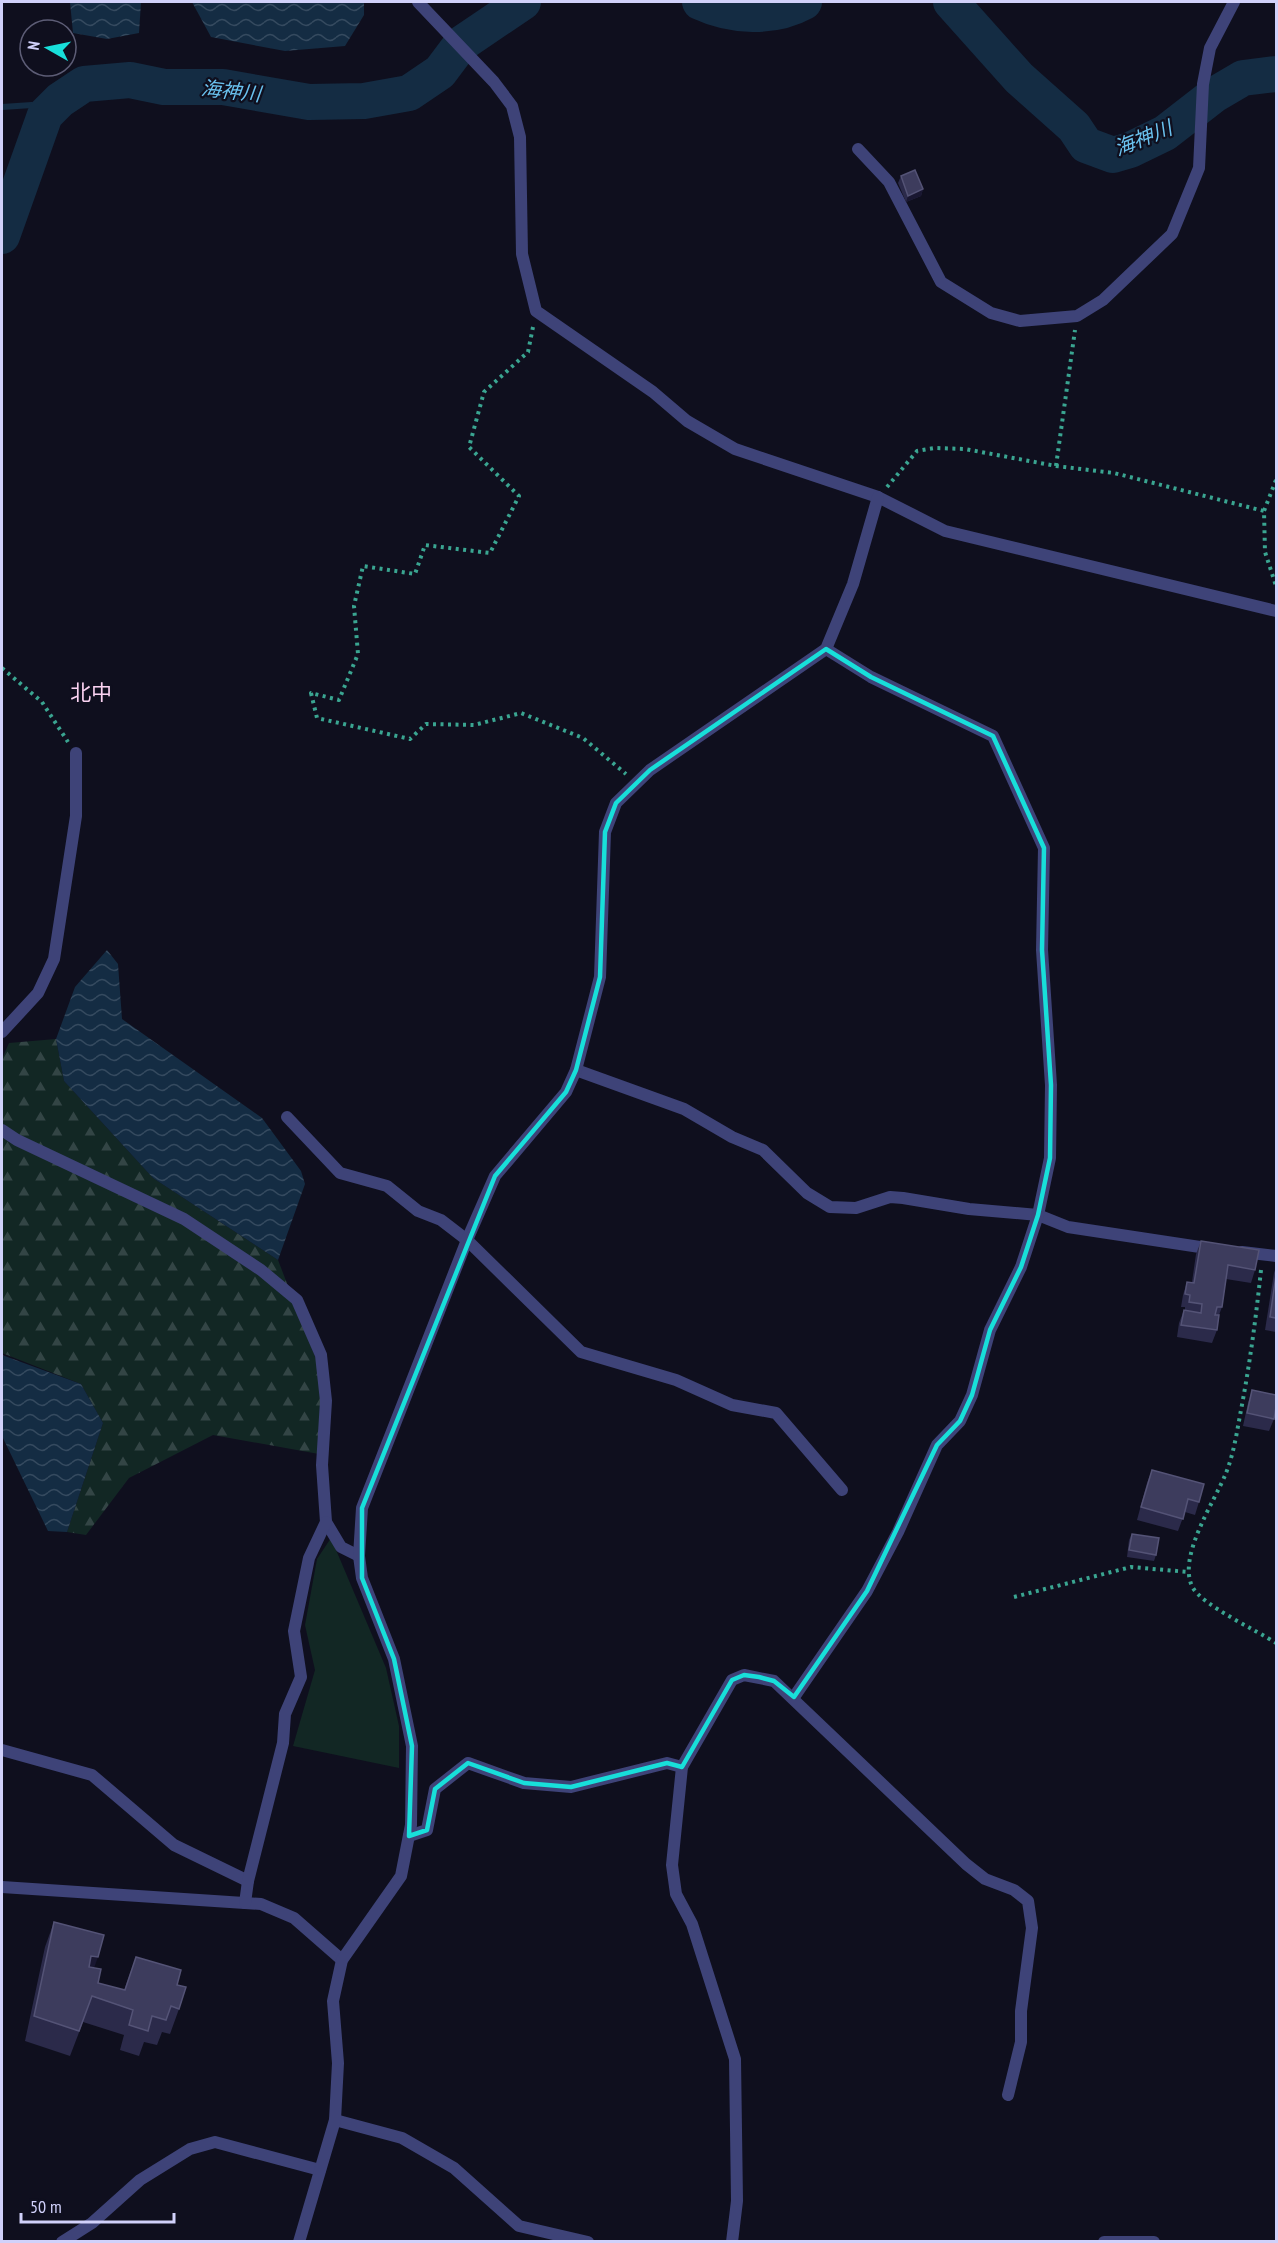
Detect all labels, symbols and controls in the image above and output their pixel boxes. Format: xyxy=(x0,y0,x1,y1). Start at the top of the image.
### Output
north arrow xyxy=(18,18,78,78)
text: N xyxy=(23,40,44,51)
water label: 海神川 xyxy=(200,75,264,107)
water label: 海神川 xyxy=(1110,114,1178,161)
district label: 北中 xyxy=(70,679,112,706)
scale bar xyxy=(21,2186,174,2224)
text: 50 m xyxy=(30,2195,62,2218)

